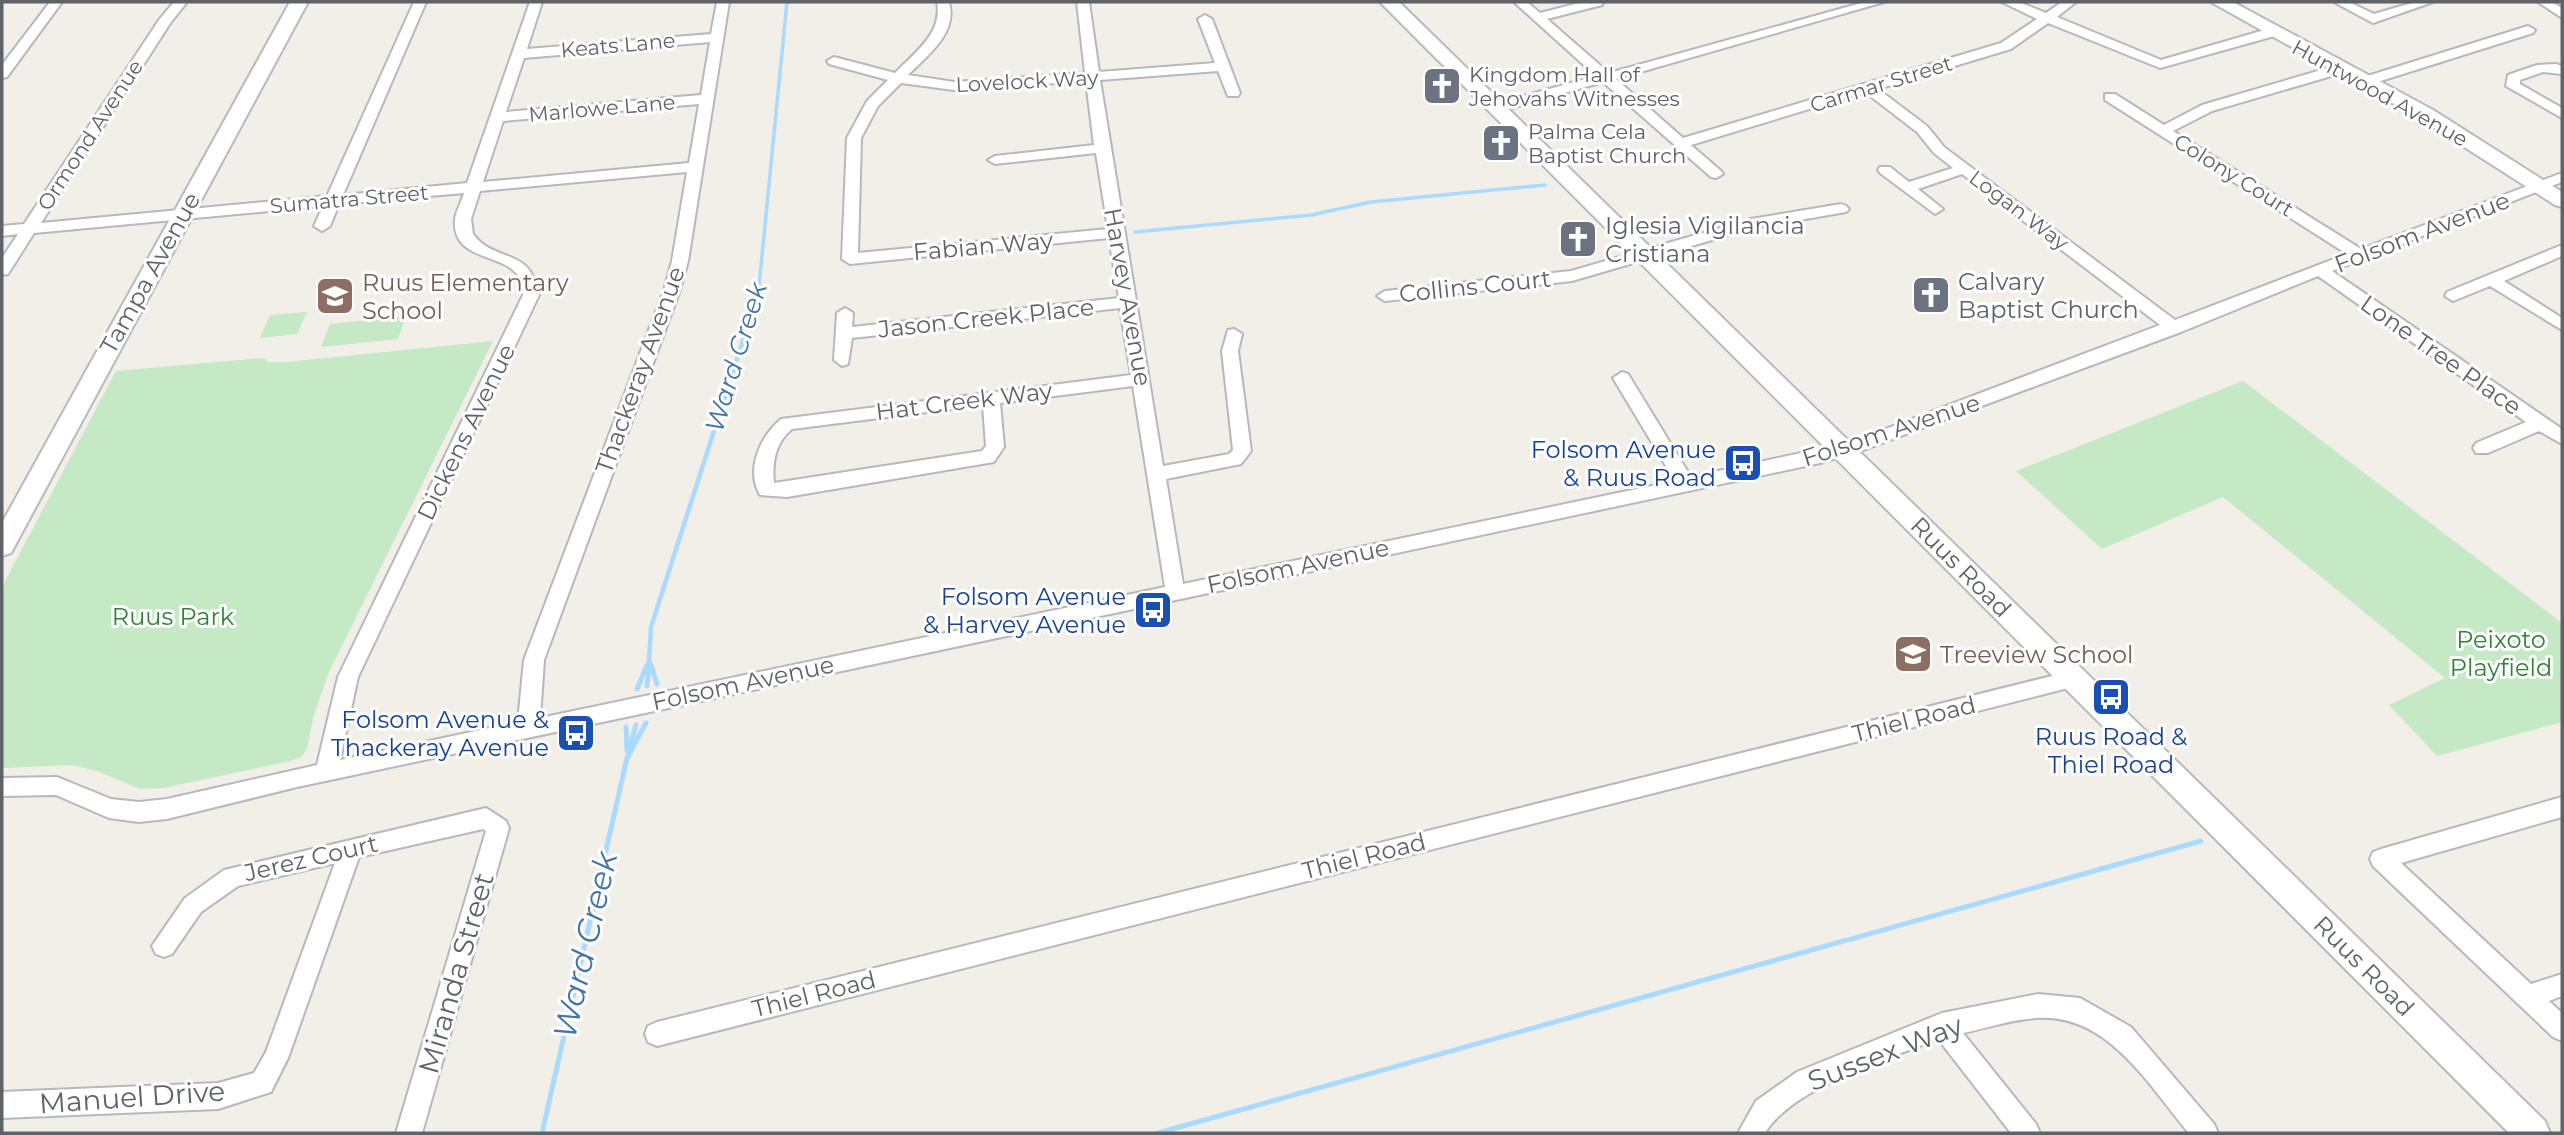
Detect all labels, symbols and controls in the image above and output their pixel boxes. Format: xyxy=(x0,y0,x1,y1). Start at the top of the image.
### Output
street label: Keats Lane xyxy=(560,28,676,62)
street label: Huntwood Avenue xyxy=(2288,34,2472,152)
street label: Carmar Street xyxy=(1807,50,1955,118)
street label: Ormond Avenue xyxy=(32,55,148,215)
place label: Kingdom Hall of Jehovahs Witnesses xyxy=(1468,62,1680,111)
street label: Lovelock Way xyxy=(955,65,1100,97)
church icon: Kingdom Hall of Jehovahs Witnesses xyxy=(1421,65,1463,107)
street label: Marlowe Lane xyxy=(528,89,676,127)
place label: Palma Cela Baptist Church xyxy=(1528,119,1686,168)
church icon: Palma Cela Baptist Church xyxy=(1480,122,1522,164)
street label: Colony Court xyxy=(2170,128,2298,222)
street label: Logan Way xyxy=(1965,165,2074,256)
street label: Sumatra Street xyxy=(269,180,429,218)
street label: Folsom Avenue xyxy=(2330,185,2514,279)
street label: Tampa Avenue xyxy=(94,187,206,359)
street label: Harvey Avenue xyxy=(1098,206,1158,388)
place label: Iglesia Vigilancia Cristiana xyxy=(1605,211,1805,268)
church icon: Iglesia Vigilancia Cristiana xyxy=(1557,218,1599,260)
street label: Fabian Way xyxy=(912,225,1054,267)
street label: Thackeray Avenue xyxy=(589,263,691,477)
street label: Collins Court xyxy=(1398,264,1553,308)
place label: Calvary Baptist Church xyxy=(1958,267,2139,324)
place label: Ruus Elementary School xyxy=(362,268,569,325)
church icon: Calvary Baptist Church xyxy=(1910,274,1952,316)
school or university icon: Ruus Elementary School xyxy=(314,275,356,317)
water label: Ward Creek xyxy=(698,277,774,436)
street label: Lone Tree Place xyxy=(2355,289,2527,421)
street label: Jason Creek Place xyxy=(876,292,1095,344)
street label: Dickens Avenue xyxy=(411,339,521,525)
street label: Hat Creek Way xyxy=(874,376,1054,426)
street label: Folsom Avenue xyxy=(1798,388,1984,472)
place label: Folsom Avenue & Ruus Road xyxy=(1531,435,1716,492)
bus stop icon: Folsom Avenue & Ruus Road xyxy=(1722,442,1764,484)
street label: Ruus Road xyxy=(1905,511,2017,623)
street label: Folsom Avenue xyxy=(1204,533,1392,599)
place label: Folsom Avenue & Harvey Avenue xyxy=(923,582,1126,639)
bus stop icon: Folsom Avenue & Harvey Avenue xyxy=(1132,589,1174,631)
park label: Ruus Park xyxy=(112,602,235,631)
park label: Peixoto Playfield xyxy=(2450,625,2552,682)
school or university icon: Treeview School xyxy=(1892,633,1934,675)
place label: Treeview School xyxy=(1940,640,2133,669)
street label: Folsom Avenue xyxy=(649,650,837,716)
bus stop icon: Ruus Road & Thiel Road xyxy=(2090,676,2132,718)
street label: Thiel Road xyxy=(1849,690,1979,748)
place label: Folsom Avenue & Thackeray Avenue xyxy=(331,705,549,762)
bus stop icon: Folsom Avenue & Thackeray Avenue xyxy=(555,712,597,754)
place label: Ruus Road & Thiel Road xyxy=(2035,722,2187,779)
street label: Thiel Road xyxy=(1299,827,1429,885)
street label: Jerez Court xyxy=(240,829,381,888)
water label: Ward Creek xyxy=(545,846,626,1042)
street label: Miranda Street xyxy=(411,869,501,1077)
street label: Ruus Road xyxy=(2308,910,2420,1022)
street label: Thiel Road xyxy=(749,965,879,1023)
street label: Sussex Way xyxy=(1803,1008,1968,1098)
street label: Manuel Drive xyxy=(38,1074,226,1120)

